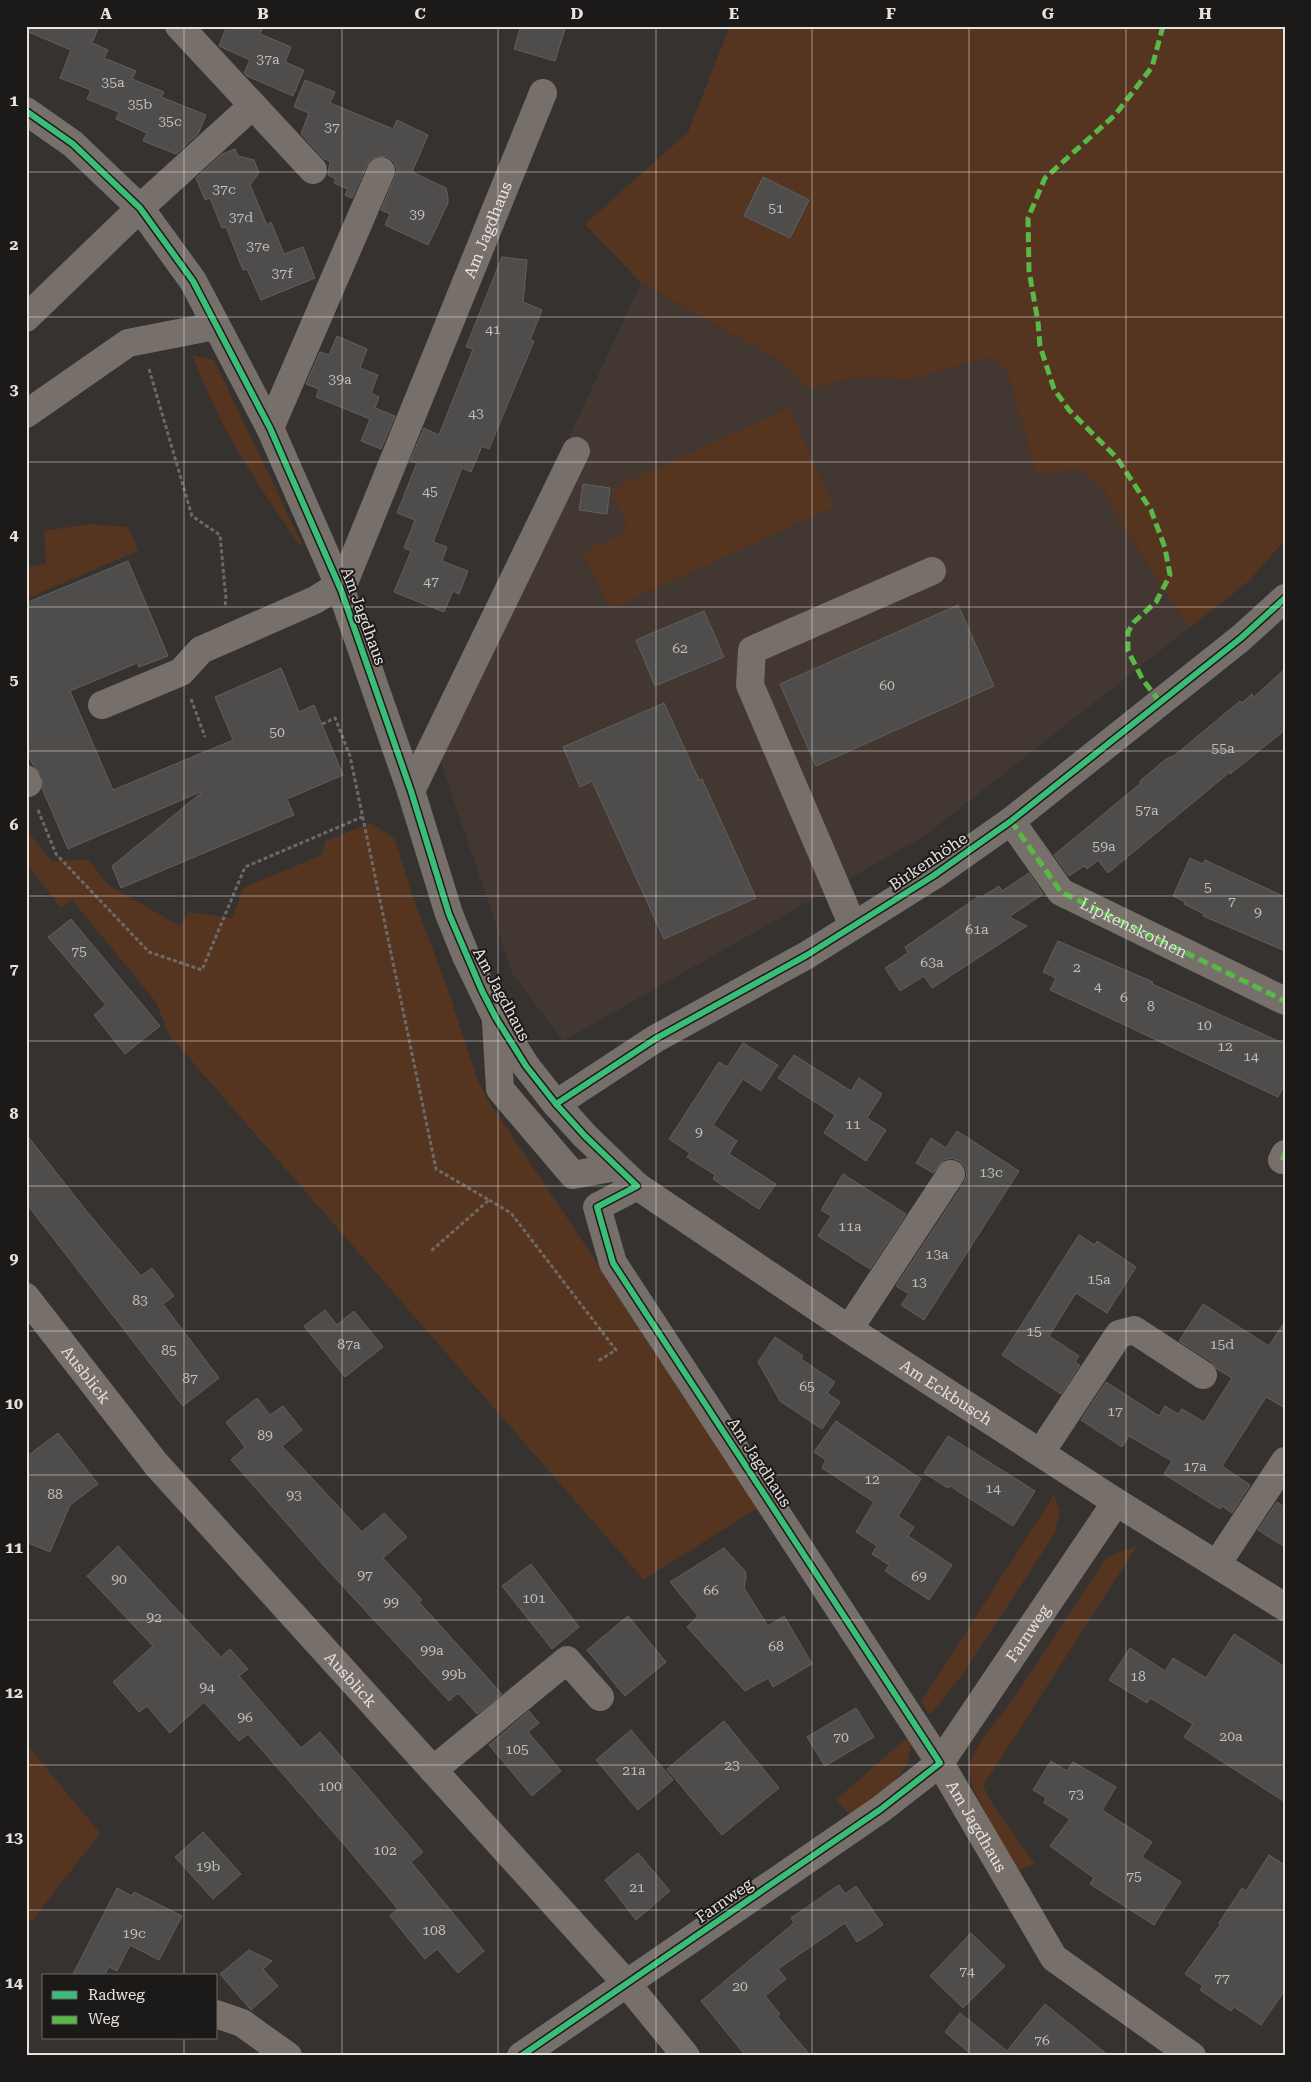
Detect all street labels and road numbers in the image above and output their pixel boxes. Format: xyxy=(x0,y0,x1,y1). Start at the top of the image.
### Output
street label: Am Jagdhaus xyxy=(460,178,516,281)
street label: Am Jagdhaus xyxy=(337,565,390,668)
street label: Birkenhöhe xyxy=(886,828,971,895)
street label: Lipkenskothen xyxy=(1077,894,1190,962)
street label: Am Jagdhaus xyxy=(469,944,534,1044)
street label: Ausblick xyxy=(57,1342,114,1407)
street label: Am Eckbusch xyxy=(896,1356,996,1429)
street label: Am Jagdhaus xyxy=(724,1414,796,1511)
street label: Farnweg xyxy=(1002,1600,1055,1666)
street label: Ausblick xyxy=(321,1648,380,1711)
street label: Am Jagdhaus xyxy=(942,1777,1011,1876)
street label: Farnweg xyxy=(692,1873,757,1927)

